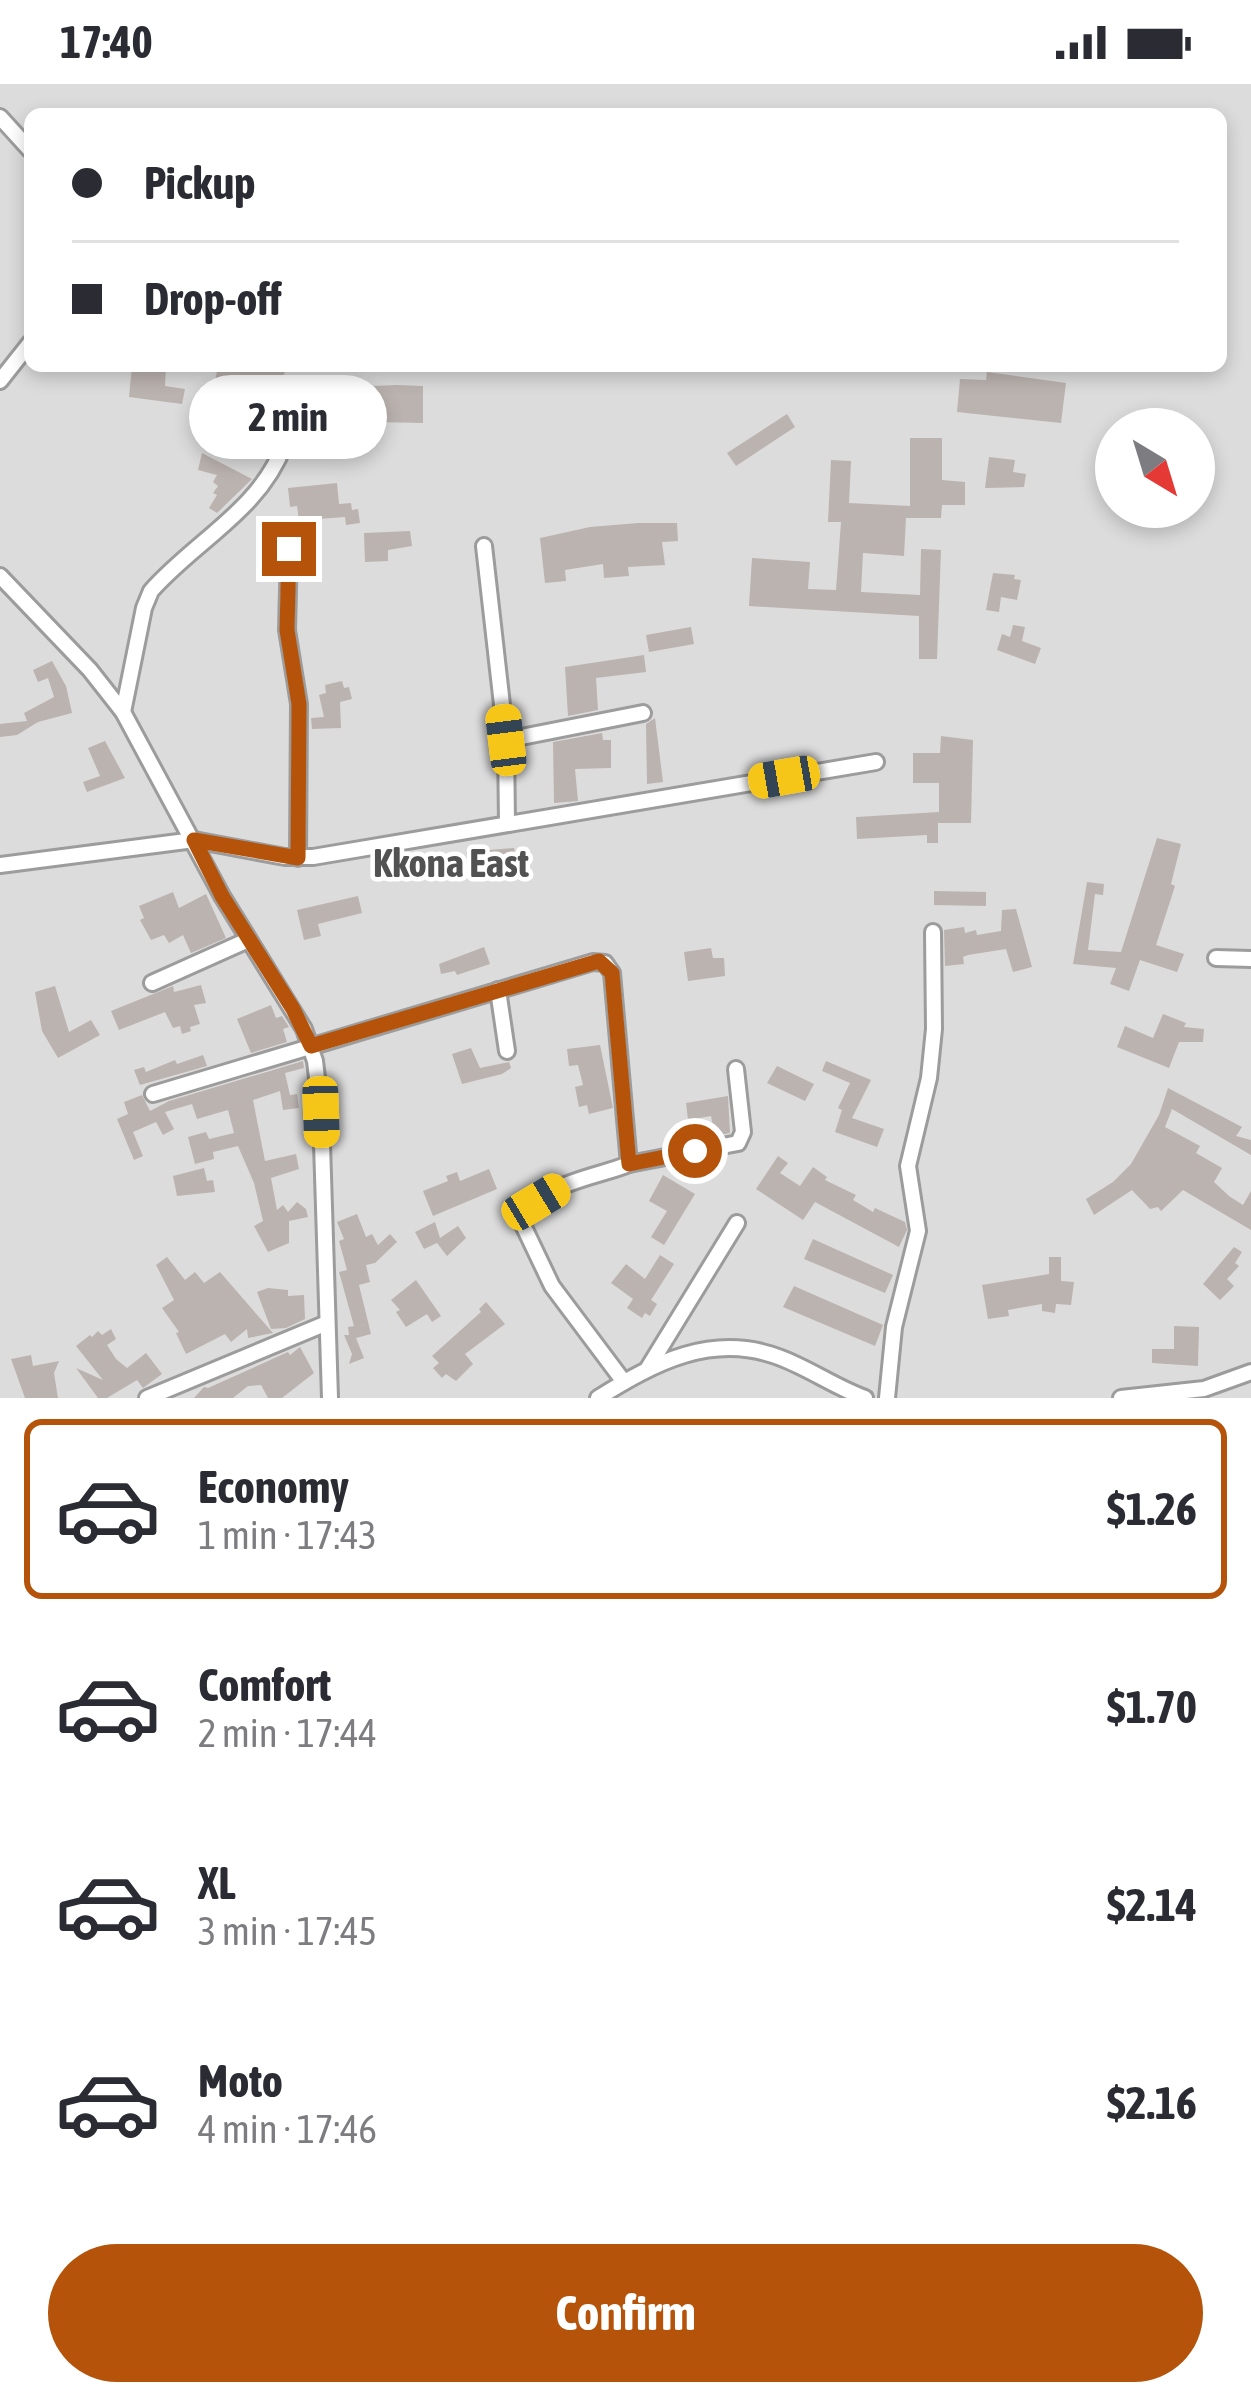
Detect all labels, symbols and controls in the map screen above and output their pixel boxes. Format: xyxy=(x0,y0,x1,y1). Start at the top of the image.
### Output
text: 17:40 xyxy=(60,16,153,68)
text: Pickup xyxy=(144,157,255,209)
text: Drop-off xyxy=(144,273,282,325)
callout: 2 min xyxy=(190,375,388,459)
text: 2 min xyxy=(248,395,328,439)
north arrow xyxy=(1095,408,1215,528)
map controls xyxy=(1095,408,1215,528)
route end xyxy=(262,522,316,576)
car xyxy=(484,702,528,778)
car xyxy=(745,753,823,801)
district label: Kkona East xyxy=(373,841,530,885)
car xyxy=(302,1075,340,1149)
route start xyxy=(668,1124,722,1178)
car xyxy=(496,1168,576,1236)
icon: car xyxy=(54,1455,162,1563)
text: Economy xyxy=(198,1461,349,1513)
text: $1.26 xyxy=(1107,1483,1197,1535)
text: 1 min · 17:43 xyxy=(198,1513,377,1557)
icon: car xyxy=(54,1653,162,1761)
text: Comfort xyxy=(198,1659,331,1711)
text: $1.70 xyxy=(1107,1681,1197,1733)
text: 2 min · 17:44 xyxy=(198,1711,377,1755)
icon: car xyxy=(54,1851,162,1959)
text: XL xyxy=(198,1857,236,1909)
text: $2.14 xyxy=(1107,1879,1197,1931)
text: 3 min · 17:45 xyxy=(198,1909,377,1953)
icon: car xyxy=(54,2049,162,2157)
text: Moto xyxy=(198,2055,283,2107)
text: $2.16 xyxy=(1107,2077,1197,2129)
text: 4 min · 17:46 xyxy=(198,2107,377,2151)
button: Confirm xyxy=(48,2244,1203,2382)

